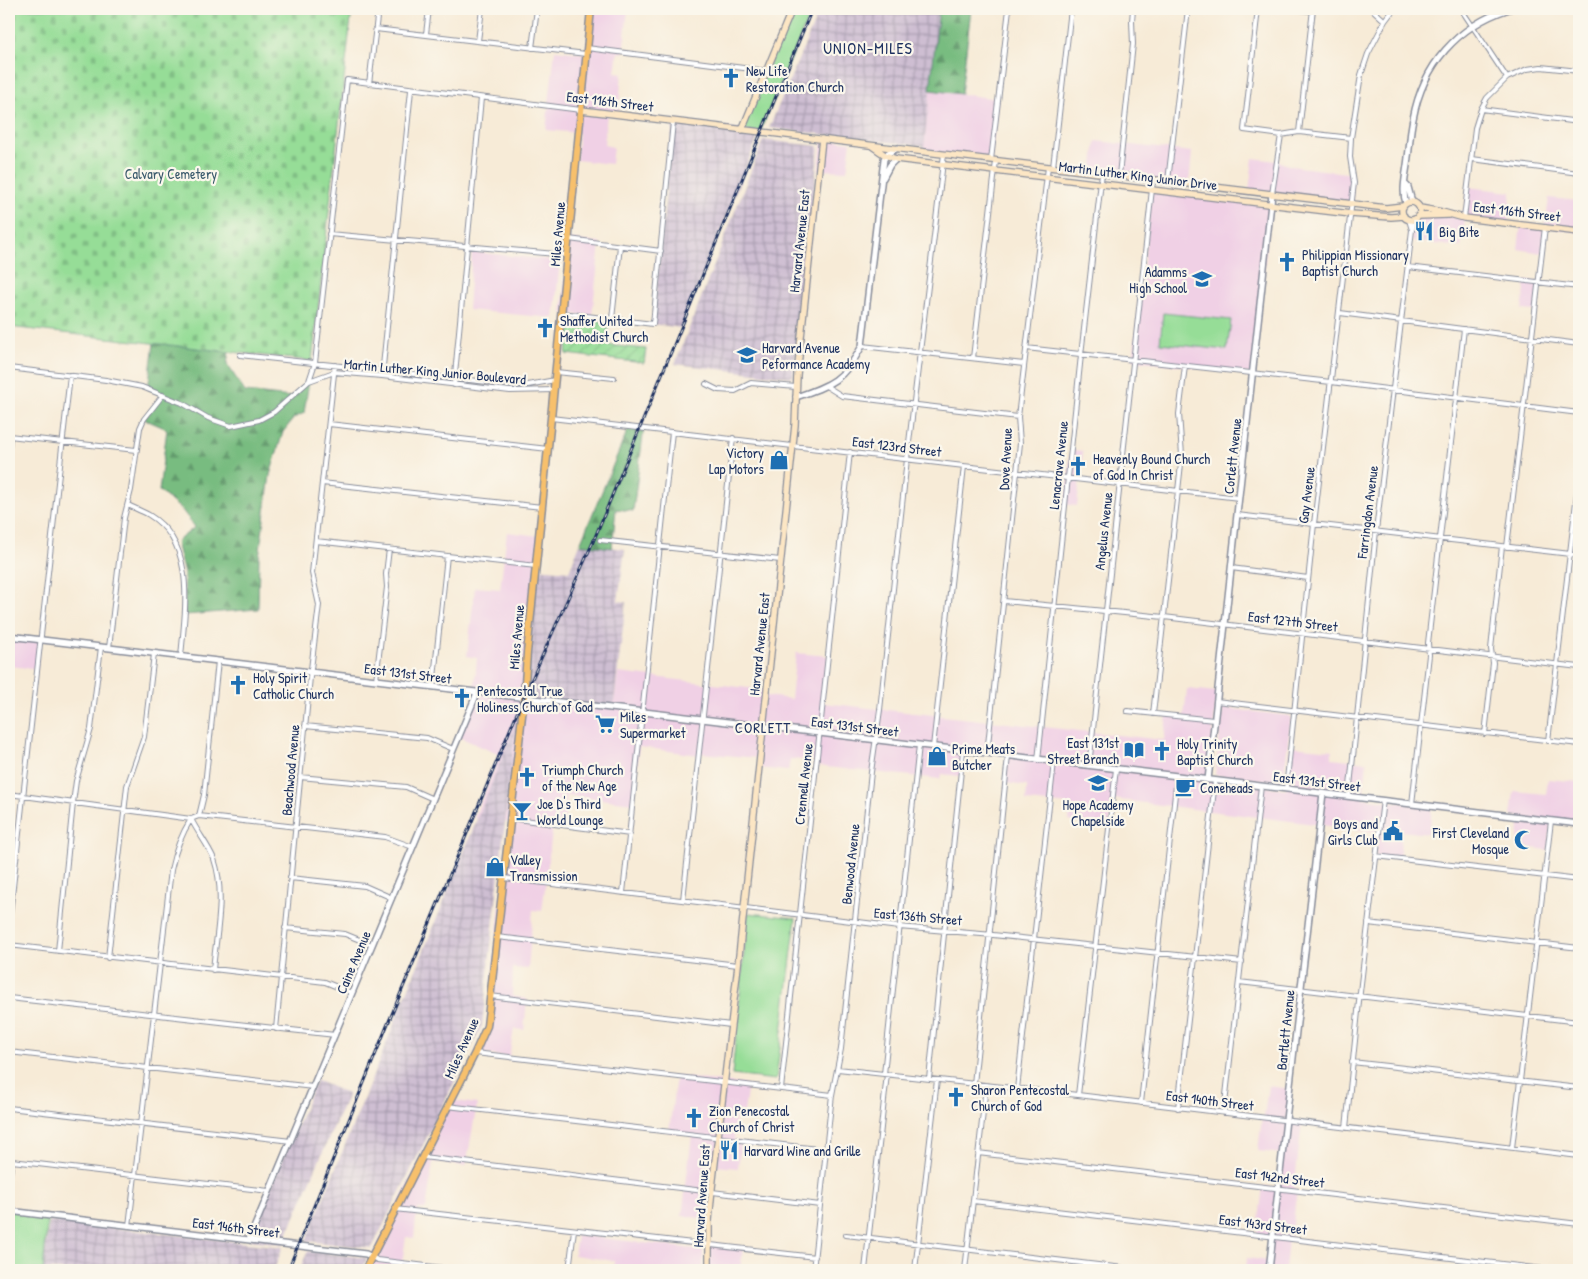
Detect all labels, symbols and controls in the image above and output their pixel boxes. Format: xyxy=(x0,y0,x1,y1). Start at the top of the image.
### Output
district label: UNION-MILES xyxy=(823,37,913,59)
place label: New Life Restoration Church xyxy=(746,61,844,96)
church icon: New Life Restoration Church xyxy=(720,67,742,89)
street label: East 116th Street xyxy=(565,86,655,116)
street label: Martin Luther King Junior Drive xyxy=(1058,156,1219,195)
park label: Calvary Cemetery xyxy=(125,164,217,184)
street label: Harvard Avenue East xyxy=(784,189,814,293)
street label: East 116th Street xyxy=(1472,196,1562,226)
street label: Miles Avenue xyxy=(545,200,569,267)
restaurant icon: Big Bite xyxy=(1413,220,1435,242)
place label: Big Bite xyxy=(1439,222,1480,242)
place label: Philippian Missionary Baptist Church xyxy=(1302,245,1409,281)
church icon: Philippian Missionary Baptist Church xyxy=(1276,251,1298,273)
place label: Adamms High School xyxy=(1129,262,1187,298)
school or university icon: Adamms High School xyxy=(1191,268,1213,290)
place label: Shaffer United Methodist Church xyxy=(560,311,648,346)
church icon: Shaffer United Methodist Church xyxy=(534,317,556,339)
place label: Harvard Avenue Peformance Academy xyxy=(762,338,870,374)
school or university icon: Harvard Avenue Peformance Academy xyxy=(736,344,758,366)
street label: Martin Luther King Junior Boulevard xyxy=(343,354,527,389)
street label: Corlett Avenue xyxy=(1219,417,1245,495)
street label: Lenacrave Avenue xyxy=(1044,419,1072,510)
street label: Dove Avenue xyxy=(994,427,1016,491)
street label: East 123rd Street xyxy=(851,431,943,461)
place label: Victory Lap Motors xyxy=(709,443,764,479)
shop icon: Victory Lap Motors xyxy=(768,449,790,471)
place label: Heavenly Bound Church of God In Christ xyxy=(1093,449,1210,484)
church icon: Heavenly Bound Church of God In Christ xyxy=(1067,455,1089,477)
street label: Farringdon Avenue xyxy=(1352,464,1383,561)
street label: Gay Avenue xyxy=(1293,465,1320,524)
street label: Angelus Avenue xyxy=(1089,491,1118,571)
street label: Harvard Avenue East xyxy=(744,592,774,696)
street label: Miles Avenue xyxy=(504,603,528,670)
street label: East 127th Street xyxy=(1247,606,1339,636)
street label: East 131st Street xyxy=(363,658,453,688)
place label: Holy Spirit Catholic Church xyxy=(253,668,334,703)
church icon: Holy Spirit Catholic Church xyxy=(227,674,249,696)
place label: Pentecostal True Holiness Church of God xyxy=(477,681,593,716)
church icon: Pentecostal True Holiness Church of God xyxy=(451,687,473,709)
place label: Miles Supermarket xyxy=(620,707,686,743)
street label: East 131st Street xyxy=(810,711,900,741)
supermarket icon: Miles Supermarket xyxy=(594,713,616,735)
district label: CORLETT xyxy=(735,717,791,738)
street label: Beachwood Avenue xyxy=(277,723,303,816)
place label: East 131st Street Branch xyxy=(1048,733,1119,768)
place label: Holy Trinity Baptist Church xyxy=(1177,734,1253,770)
place label: Prime Meats Butcher xyxy=(952,739,1015,774)
library icon: East 131st Street Branch xyxy=(1123,739,1145,761)
church icon: Holy Trinity Baptist Church xyxy=(1151,740,1173,762)
street label: Crennell Avenue xyxy=(789,742,817,826)
shop icon: Prime Meats Butcher xyxy=(926,745,948,767)
place label: Triumph Church of the New Age xyxy=(542,760,623,796)
church icon: Triumph Church of the New Age xyxy=(516,766,538,788)
street label: East 131st Street xyxy=(1272,766,1362,796)
school or university icon: Hope Academy Chapelside xyxy=(1087,772,1109,794)
cafe icon: Coneheads xyxy=(1174,776,1196,798)
place label: Coneheads xyxy=(1200,778,1253,797)
place label: Joe D's Third World Lounge xyxy=(537,794,604,830)
place label: Hope Academy Chapelside xyxy=(1062,795,1134,831)
bar icon: Joe D's Third World Lounge xyxy=(511,800,533,822)
place label: Boys and Girls Club xyxy=(1328,814,1379,849)
public building icon: Boys and Girls Club xyxy=(1382,820,1404,842)
street label: Benwood Avenue xyxy=(836,822,864,905)
place label: First Cleveland Mosque xyxy=(1432,823,1510,859)
mosque icon: First Cleveland Mosque xyxy=(1513,829,1535,851)
place label: Valley Transmission xyxy=(510,850,578,885)
shop icon: Valley Transmission xyxy=(484,856,506,878)
street label: East 136th Street xyxy=(873,903,963,929)
street label: Caine Avenue xyxy=(331,927,375,997)
street label: Bartlett Avenue xyxy=(1271,989,1299,1071)
street label: Miles Avenue xyxy=(439,1014,483,1082)
place label: Sharon Pentecostal Church of God xyxy=(971,1080,1069,1115)
street label: East 140th Street xyxy=(1165,1085,1255,1115)
church icon: Sharon Pentecostal Church of God xyxy=(945,1086,967,1108)
place label: Zion Penecostal Church of Christ xyxy=(709,1101,794,1136)
church icon: Zion Penecostal Church of Christ xyxy=(683,1107,705,1129)
restaurant icon: Harvard Wine and Grille xyxy=(718,1139,740,1161)
place label: Harvard Wine and Grille xyxy=(744,1141,861,1160)
street label: Harvard Avenue East xyxy=(688,1144,714,1248)
street label: East 142nd Street xyxy=(1234,1162,1326,1192)
street label: East 143rd Street xyxy=(1218,1209,1308,1239)
street label: East 146th Street xyxy=(191,1212,281,1242)

